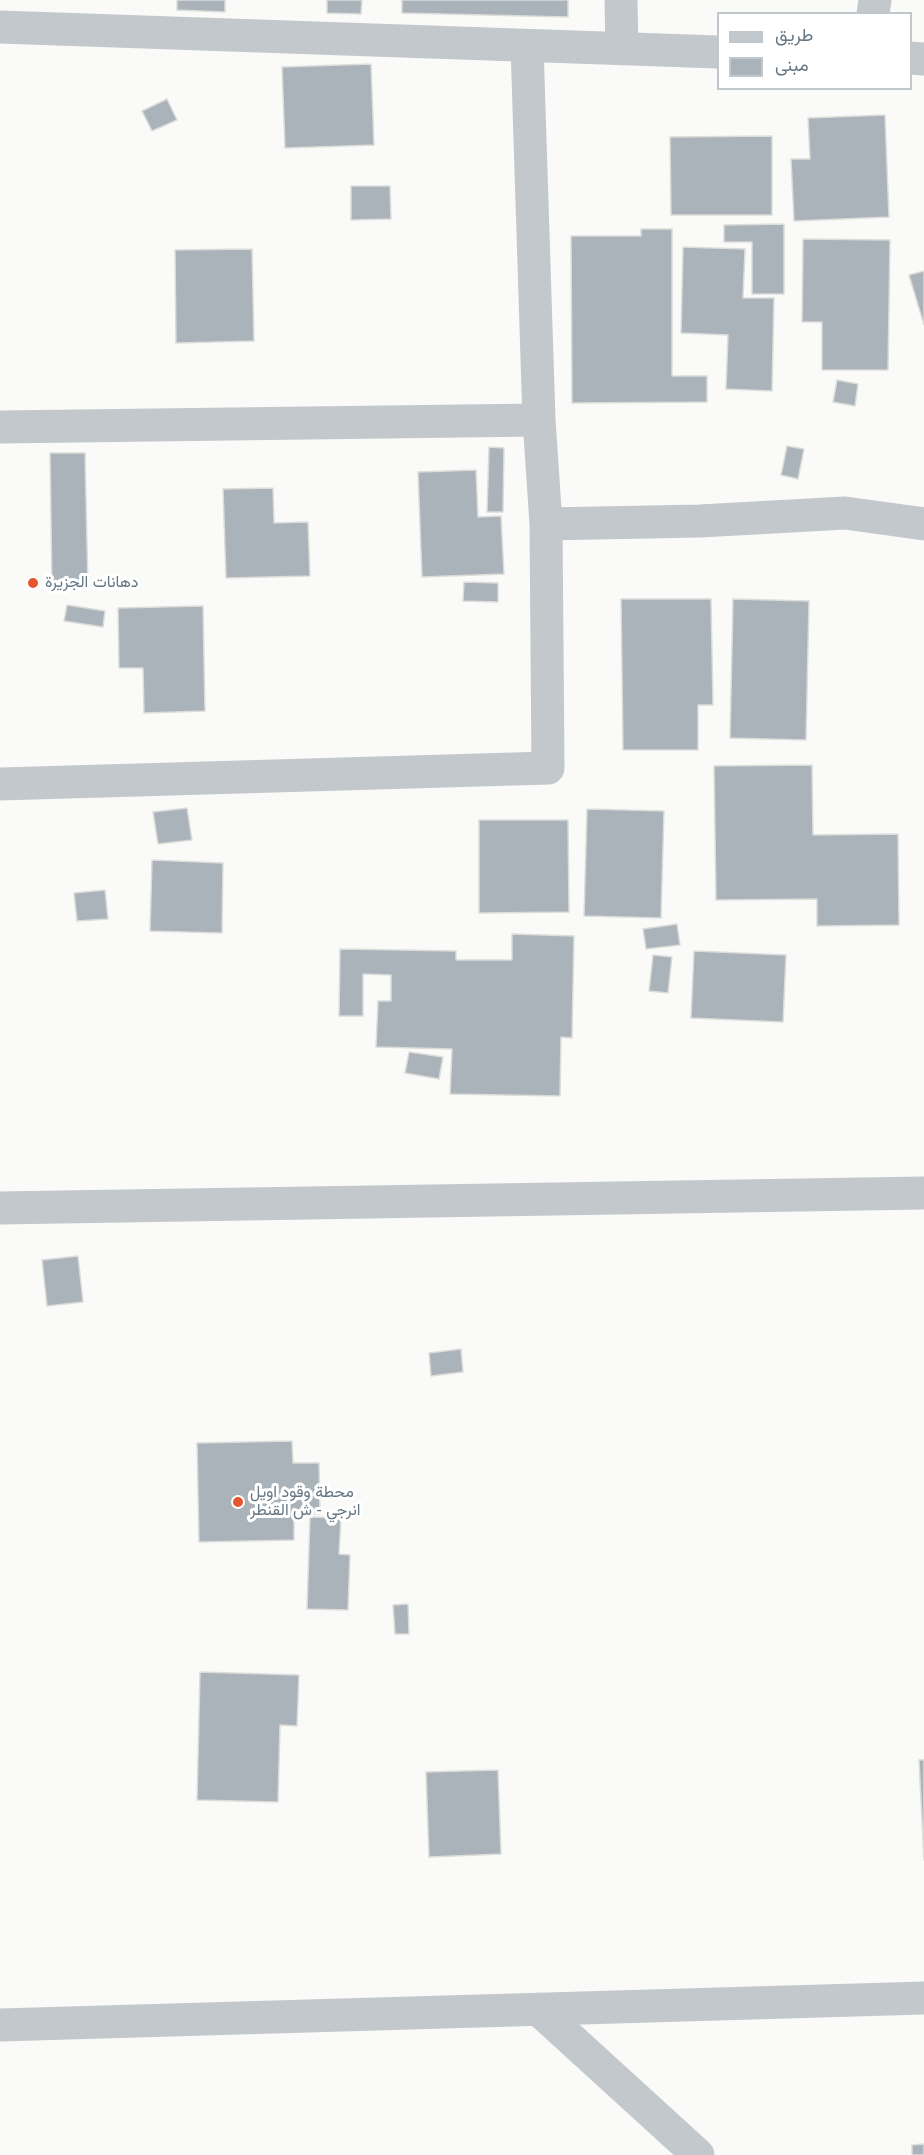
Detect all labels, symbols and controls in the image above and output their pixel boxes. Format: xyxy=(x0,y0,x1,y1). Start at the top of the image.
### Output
legend xyxy=(717,12,912,90)
text: طريق xyxy=(775,25,813,45)
text: مبنى xyxy=(775,55,809,75)
place label: دهانات الجزيرة xyxy=(45,573,138,593)
marker: دهانات الجزيرة xyxy=(26,576,40,590)
place label: محطة وقود اويل انرجي - ش القنطر xyxy=(250,1483,361,1521)
marker: محطة وقود اويل انرجي - ش القنطر xyxy=(231,1495,245,1509)

